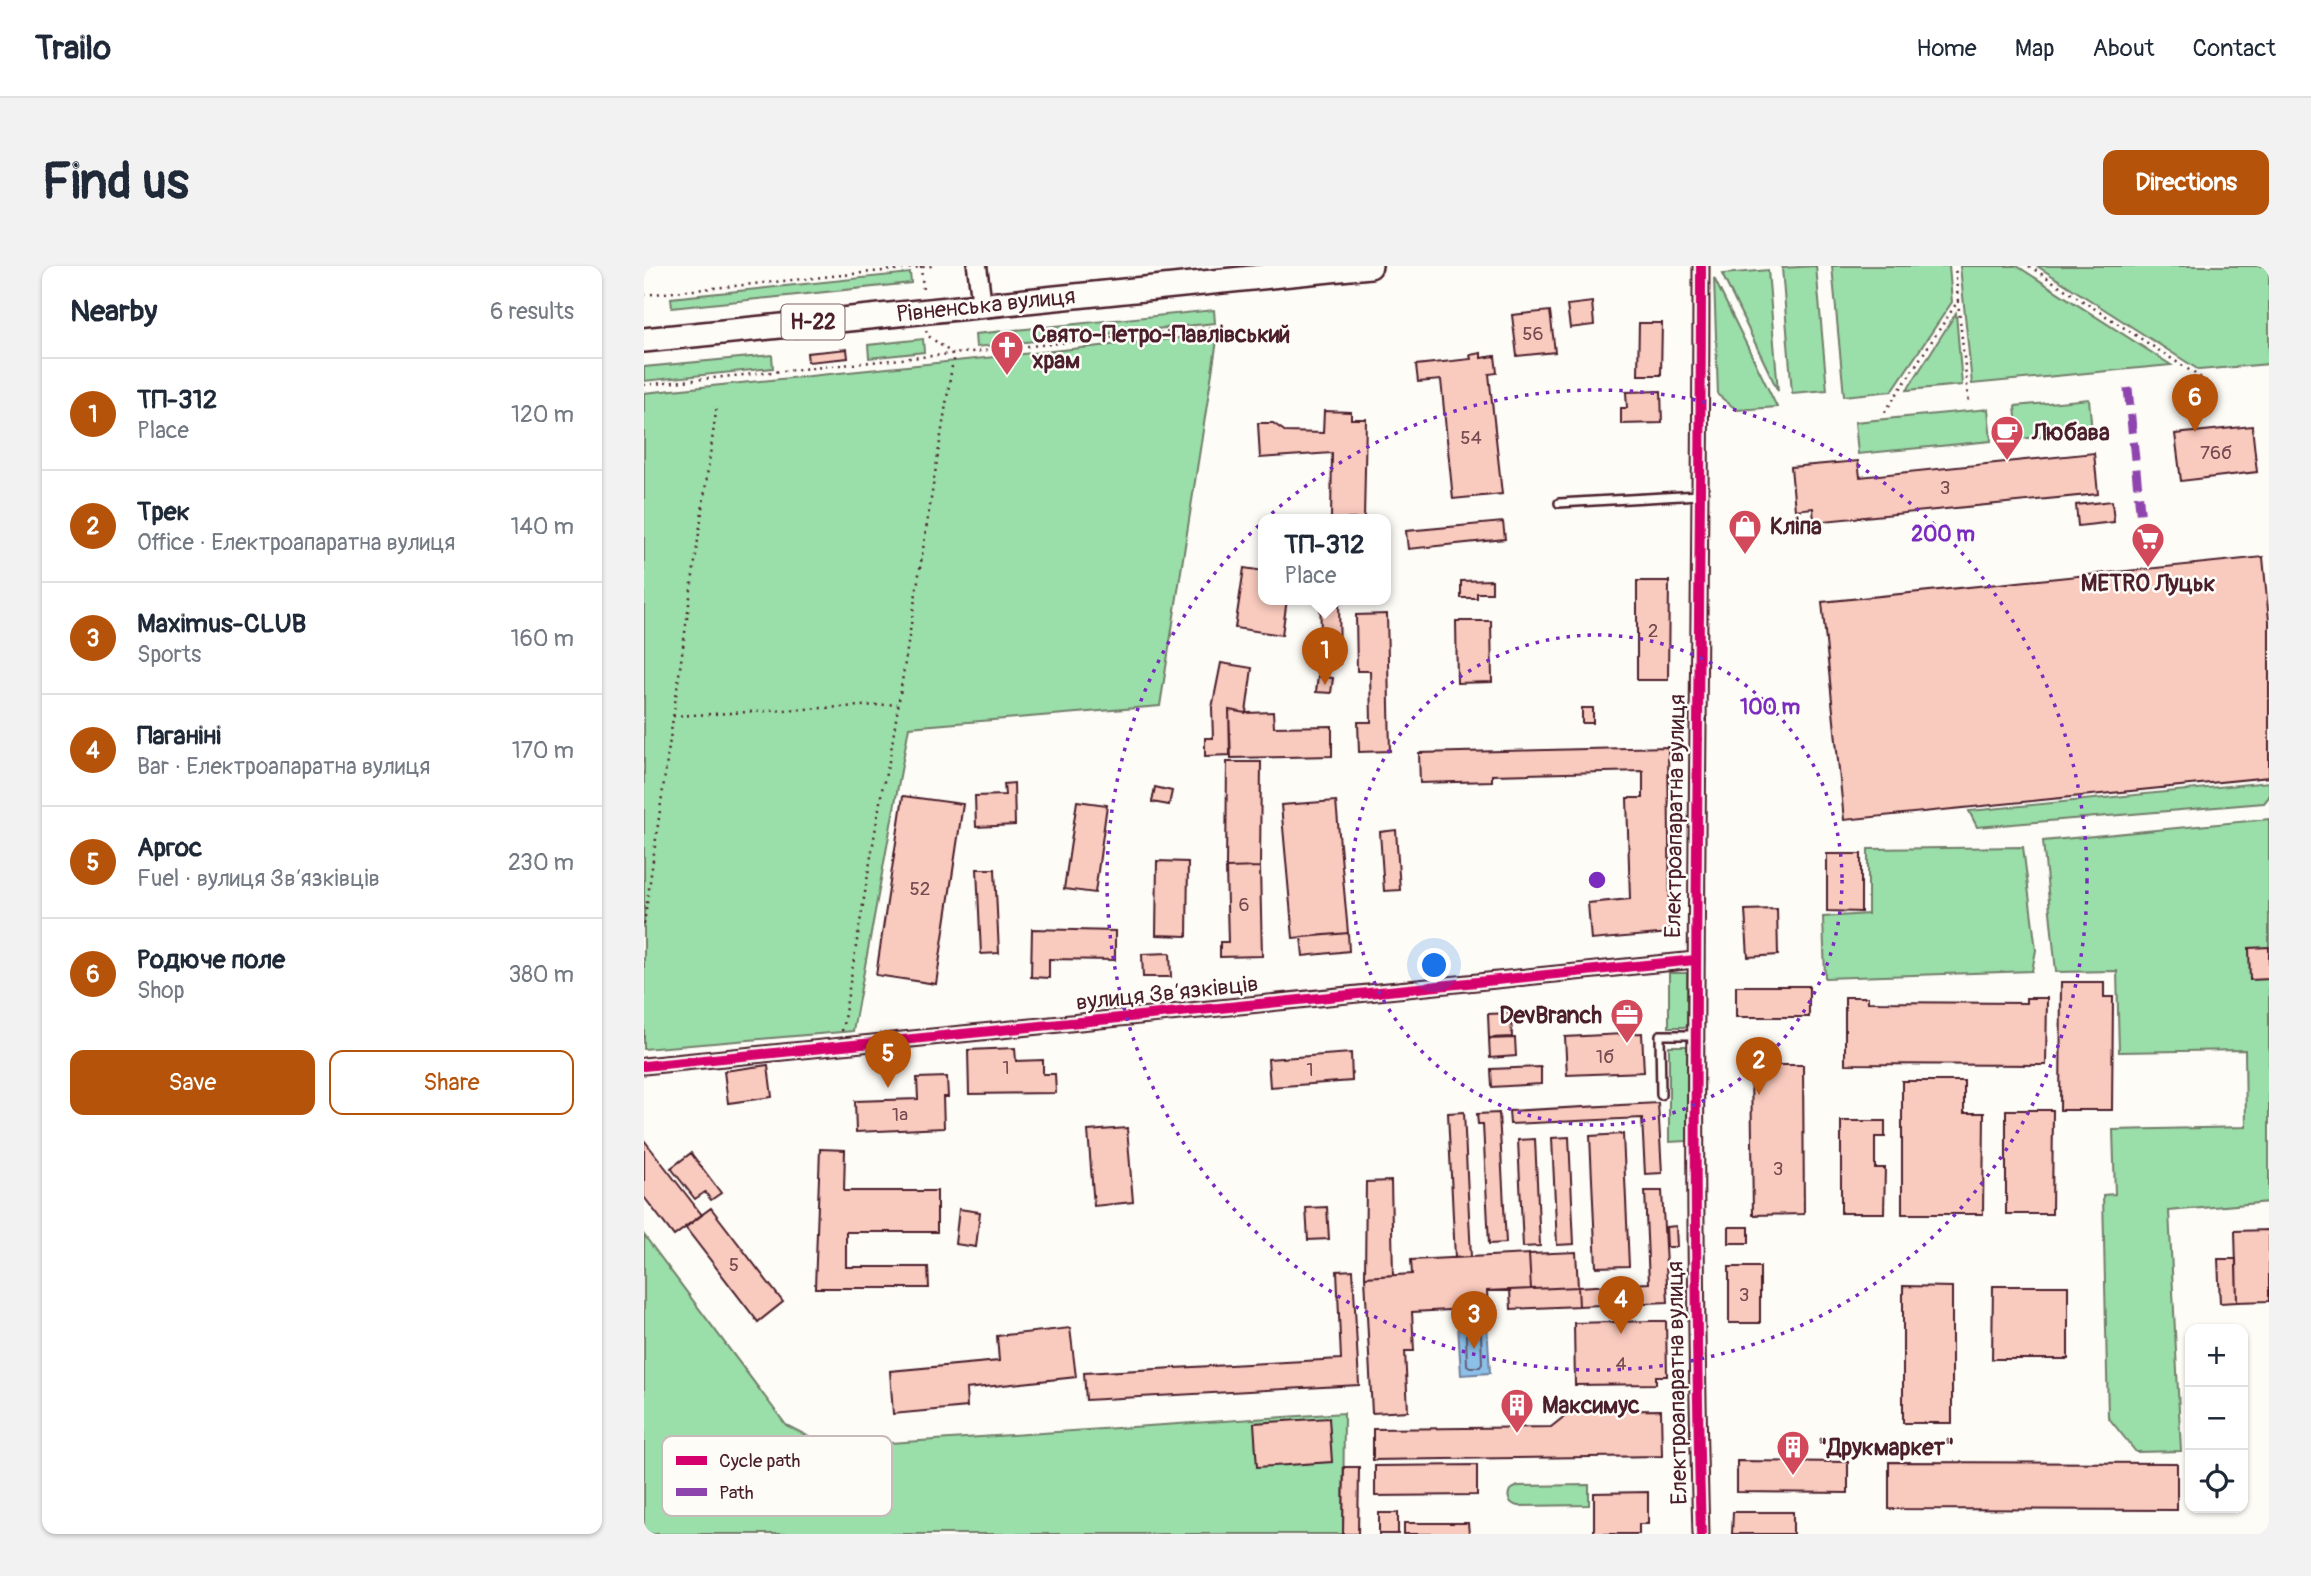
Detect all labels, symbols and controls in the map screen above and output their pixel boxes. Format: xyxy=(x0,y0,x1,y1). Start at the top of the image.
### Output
text: Trailo xyxy=(35,28,111,69)
text: Home xyxy=(1916,34,1977,63)
text: Map xyxy=(2015,34,2055,63)
text: About xyxy=(2093,34,2155,63)
text: Contact xyxy=(2193,34,2276,63)
button: Directions xyxy=(2103,150,2269,215)
text: Find us xyxy=(42,152,189,213)
street label: Рівненська вулиця xyxy=(895,281,1077,329)
text: Nearby xyxy=(70,293,157,330)
text: 6 results xyxy=(490,297,574,326)
road number: Н-22 xyxy=(782,304,844,340)
place label: Свято-Петро-Павлівський храм xyxy=(1031,320,1290,375)
house number: 56 xyxy=(1522,322,1544,346)
church icon: Свято-Петро-Павлівський храм xyxy=(988,328,1026,377)
pin: 6 xyxy=(2172,374,2218,432)
text: ТП-312 xyxy=(137,384,217,416)
text: 1 xyxy=(89,400,98,429)
text: 120 m xyxy=(511,400,574,429)
cafe icon: Любава xyxy=(1988,413,2026,462)
text: Place xyxy=(137,416,189,445)
place label: Любава xyxy=(2031,418,2110,447)
house number: 54 xyxy=(1460,426,1482,450)
house number: 76б xyxy=(2200,441,2232,465)
house number: 3 xyxy=(1940,476,1950,500)
text: Трек xyxy=(137,496,190,528)
shop icon: Кліпа xyxy=(1726,507,1764,556)
text: 2 xyxy=(87,512,99,541)
text: 140 m xyxy=(511,512,574,541)
place label: Кліпа xyxy=(1770,512,1822,541)
popup xyxy=(1258,514,1391,605)
supermarket icon: METRO Луцьк xyxy=(2129,520,2167,569)
text: 200 m xyxy=(1911,521,1975,548)
text: Office · Електроапаратна вулиця xyxy=(137,528,455,557)
text: ТП-312 xyxy=(1284,529,1365,561)
text: Place xyxy=(1284,561,1336,590)
place label: METRO Луцьк xyxy=(2081,569,2215,598)
text: Maximus-CLUB xyxy=(137,608,306,640)
house number: 2 xyxy=(1648,619,1658,643)
text: 3 xyxy=(87,624,99,653)
text: 160 m xyxy=(510,624,574,653)
pin: 1 xyxy=(1302,627,1348,685)
text: Sports xyxy=(137,640,201,669)
street label: Електроапаратна вулиця xyxy=(1658,694,1692,938)
text: 100 m xyxy=(1740,694,1800,721)
text: Паганіні xyxy=(137,720,221,752)
text: 4 xyxy=(86,736,100,765)
text: 170 m xyxy=(512,736,574,765)
text: Bar · Електроапаратна вулиця xyxy=(137,752,430,781)
text: Аргос xyxy=(137,832,202,864)
text: 5 xyxy=(87,848,99,877)
text: 230 m xyxy=(508,848,574,877)
text: Fuel · вулиця Звʼязківців xyxy=(137,864,380,893)
centre of rings xyxy=(1585,868,1609,892)
house number: 52 xyxy=(910,877,930,901)
house number: 6 xyxy=(1238,893,1250,917)
text: Родюче поле xyxy=(137,944,285,976)
your location xyxy=(1417,948,1451,982)
text: 6 xyxy=(86,960,100,989)
text: 380 m xyxy=(508,960,574,989)
street label: вулиця Звʼязківців xyxy=(1074,969,1260,1017)
text: Shop xyxy=(137,976,185,1005)
office icon: DevBranch xyxy=(1608,996,1646,1045)
place label: DevBranch xyxy=(1499,1001,1602,1030)
pin: 5 xyxy=(865,1030,911,1088)
pin: 2 xyxy=(1736,1037,1782,1095)
house number: 1б xyxy=(1596,1045,1614,1069)
button: Save xyxy=(70,1050,315,1115)
button: Share xyxy=(329,1050,574,1115)
house number: 1 xyxy=(1002,1056,1010,1080)
house number: 1 xyxy=(1306,1058,1314,1082)
house number: 1а xyxy=(892,1103,908,1127)
house number: 3 xyxy=(1773,1157,1783,1181)
house number: 5 xyxy=(729,1253,739,1277)
street label: Електроапаратна вулиця xyxy=(1660,1261,1694,1505)
pin: 4 xyxy=(1598,1276,1644,1334)
house number: 3 xyxy=(1739,1283,1749,1307)
pin: 3 xyxy=(1451,1291,1497,1349)
map controls xyxy=(2185,1324,2248,1513)
button: + xyxy=(2185,1324,2248,1387)
house number: 4 xyxy=(1615,1352,1627,1376)
building icon: Максимус xyxy=(1498,1386,1536,1435)
button: − xyxy=(2185,1387,2248,1450)
place label: Максимус xyxy=(1542,1391,1640,1420)
building icon: "Друкмаркет" xyxy=(1774,1428,1812,1477)
place label: "Друкмаркет" xyxy=(1818,1433,1954,1462)
legend xyxy=(662,1436,892,1516)
text: Cycle path xyxy=(719,1449,800,1473)
button: locate xyxy=(2185,1450,2248,1513)
text: Path xyxy=(719,1481,754,1505)

